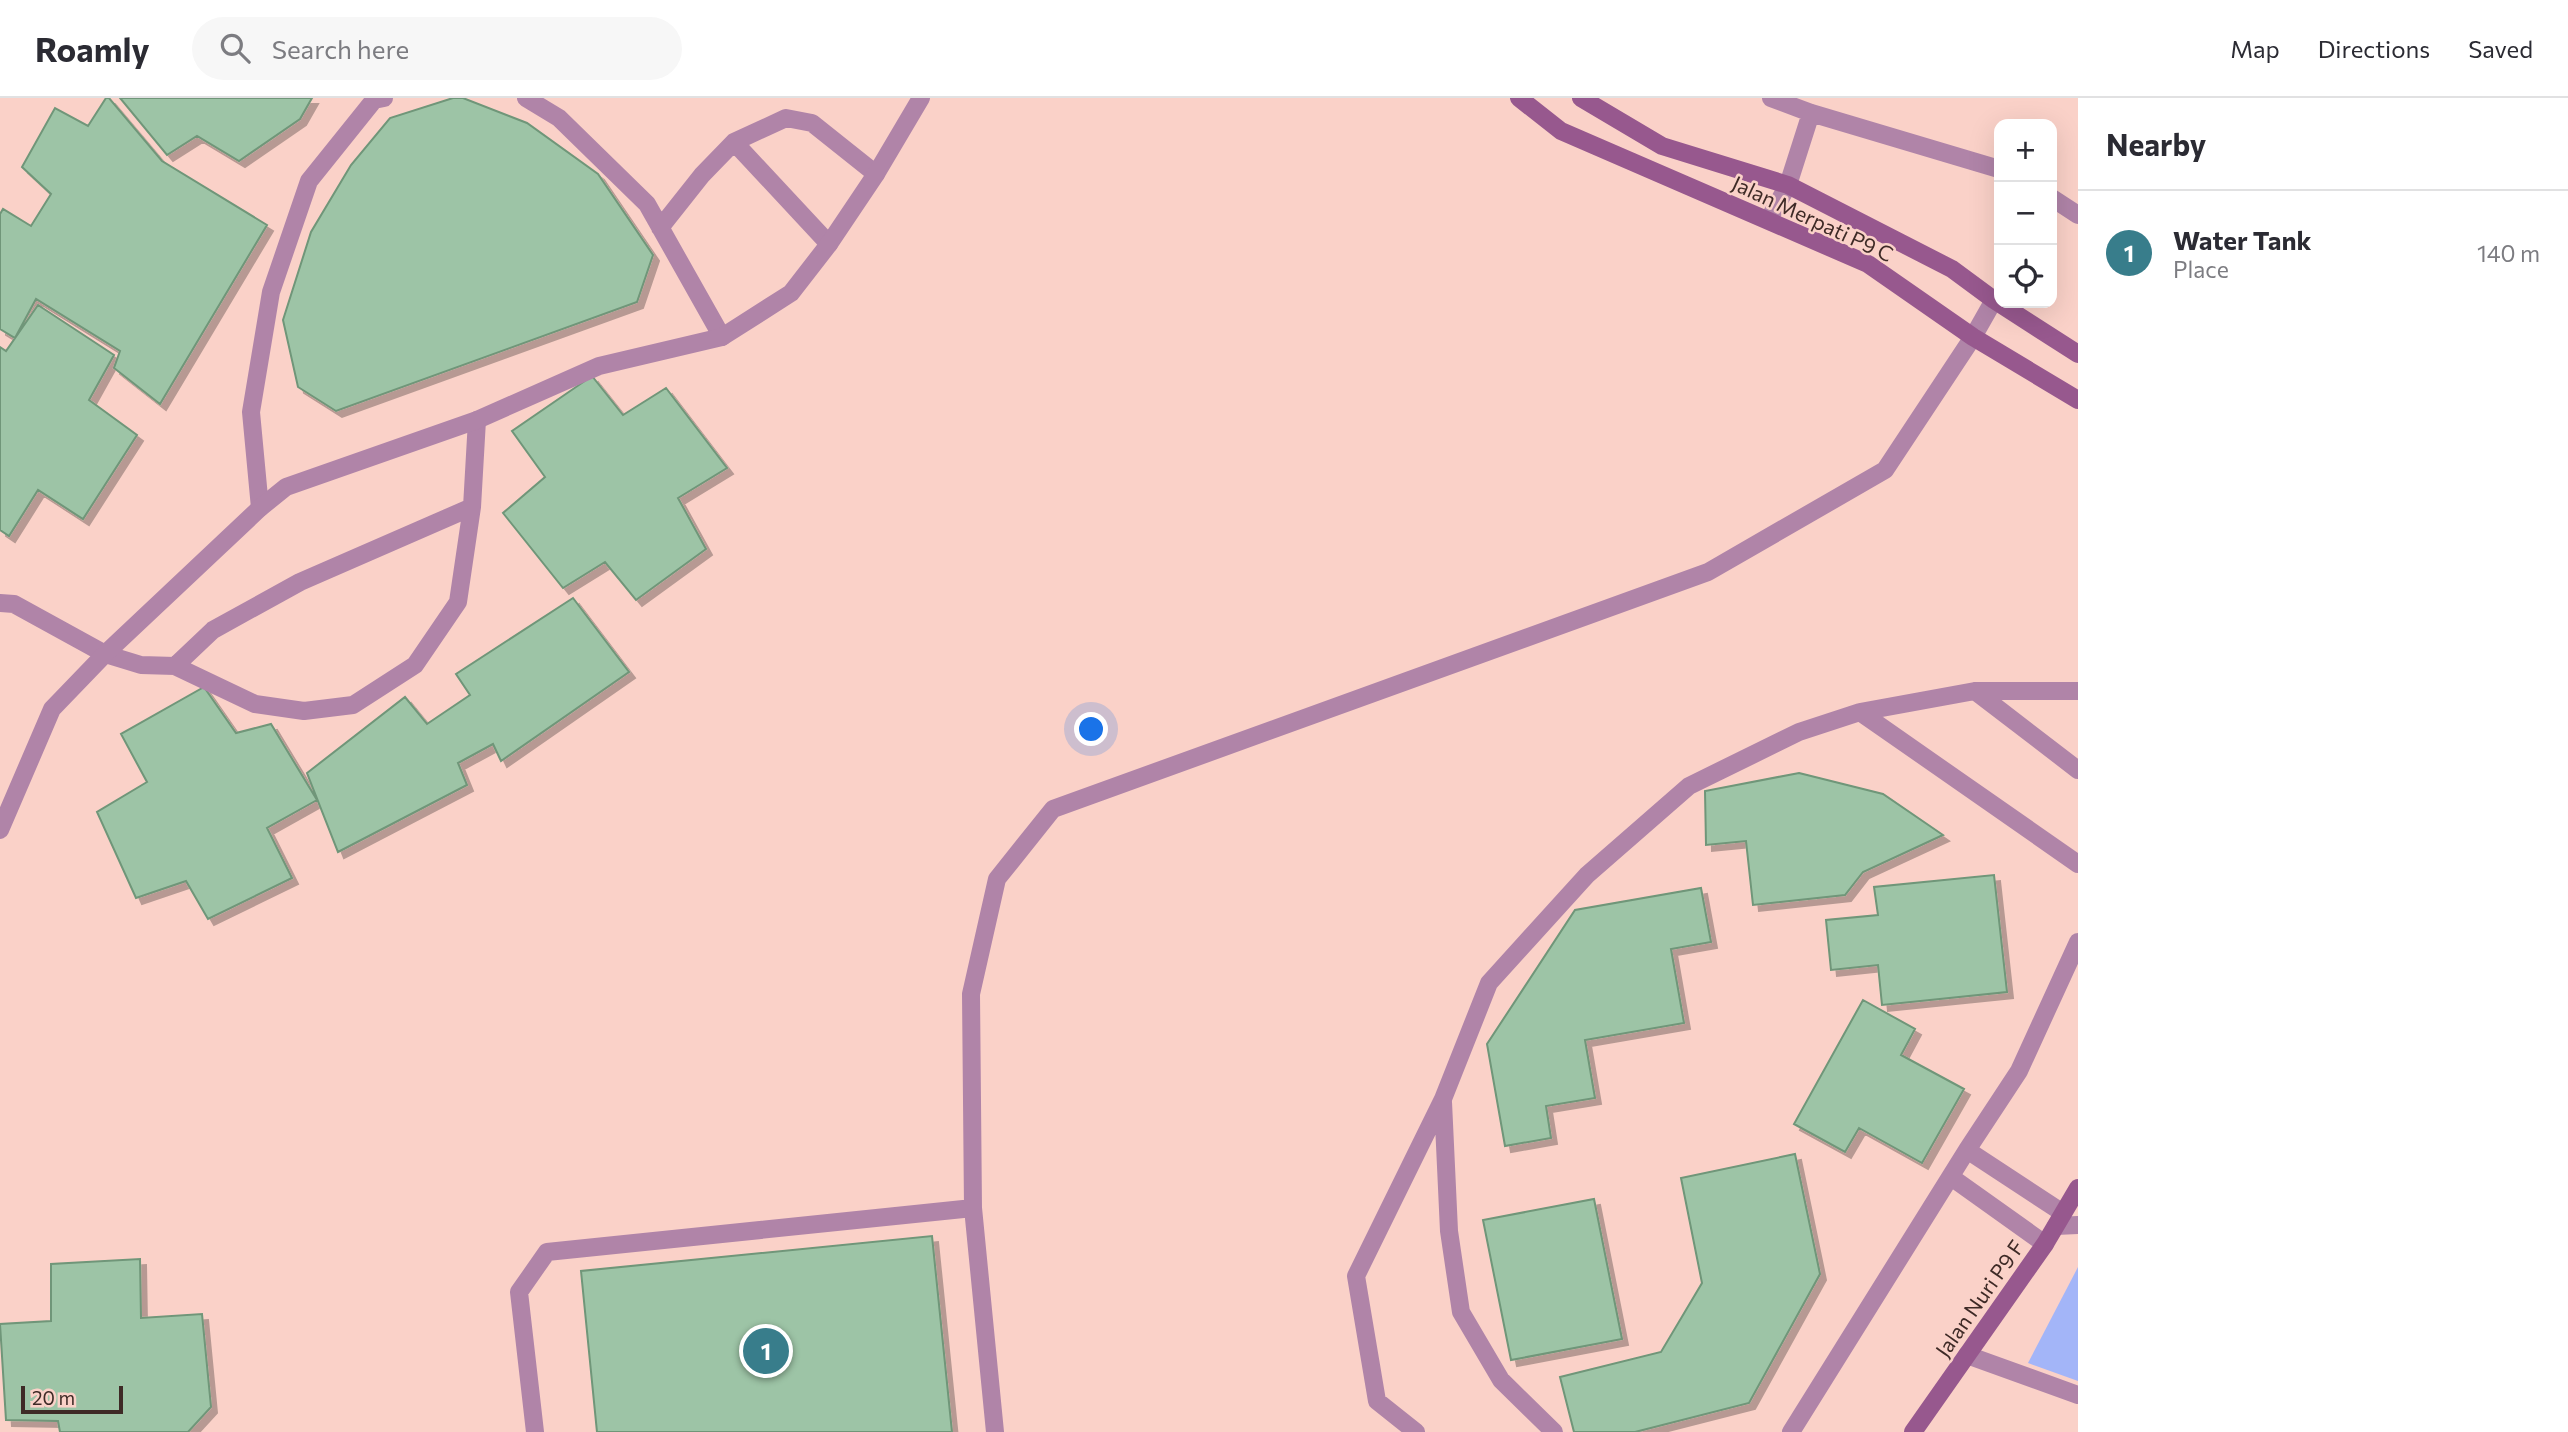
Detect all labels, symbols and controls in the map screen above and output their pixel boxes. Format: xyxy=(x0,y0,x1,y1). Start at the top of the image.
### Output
search box xyxy=(192,17,682,80)
text: Roamly xyxy=(35,28,150,69)
icon: search xyxy=(216,29,254,67)
text: Search here xyxy=(272,33,409,64)
text: Map xyxy=(2230,34,2280,63)
text: Directions xyxy=(2318,34,2430,63)
text: Saved xyxy=(2468,34,2533,63)
map controls xyxy=(1994,119,2057,308)
button: + xyxy=(1994,119,2057,182)
text: Nearby xyxy=(2106,125,2206,162)
street label: Jalan Merpati P9 C xyxy=(1729,170,1897,266)
button: − xyxy=(1994,182,2057,245)
text: Water Tank xyxy=(2173,224,2311,255)
text: 1 xyxy=(2124,239,2134,267)
text: 140 m xyxy=(2477,239,2540,267)
button: locate xyxy=(1994,245,2057,308)
text: Place xyxy=(2173,255,2229,283)
your location xyxy=(1074,712,1108,746)
street label: Jalan Nuri P9 F xyxy=(1930,1235,2028,1361)
pin: 1 xyxy=(743,1325,789,1377)
scale bar xyxy=(21,1383,122,1415)
text: 20 m xyxy=(32,1386,75,1409)

